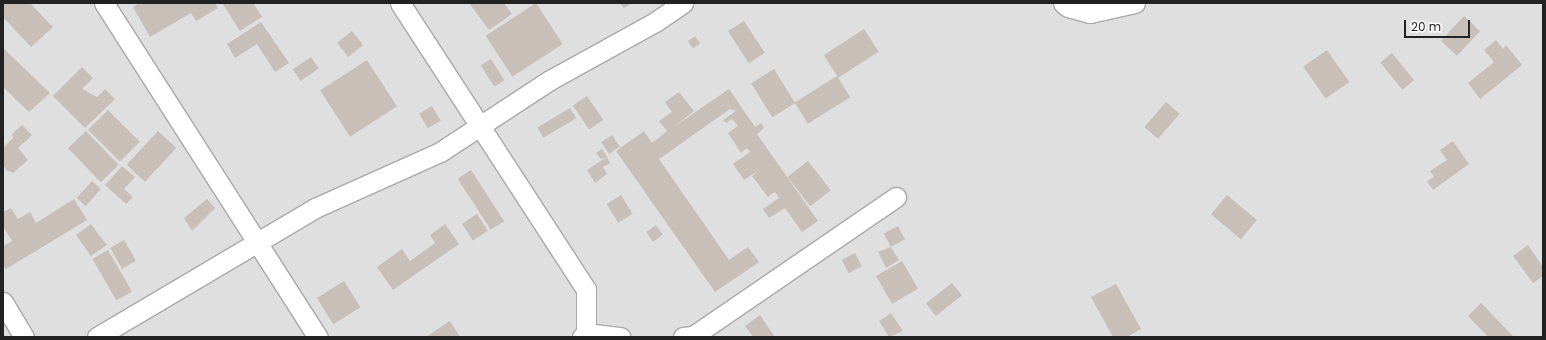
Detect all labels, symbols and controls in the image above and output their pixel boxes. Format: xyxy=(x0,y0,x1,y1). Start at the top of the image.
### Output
scale bar xyxy=(1406,12,1472,38)
text: 20 m xyxy=(1411,18,1441,35)

